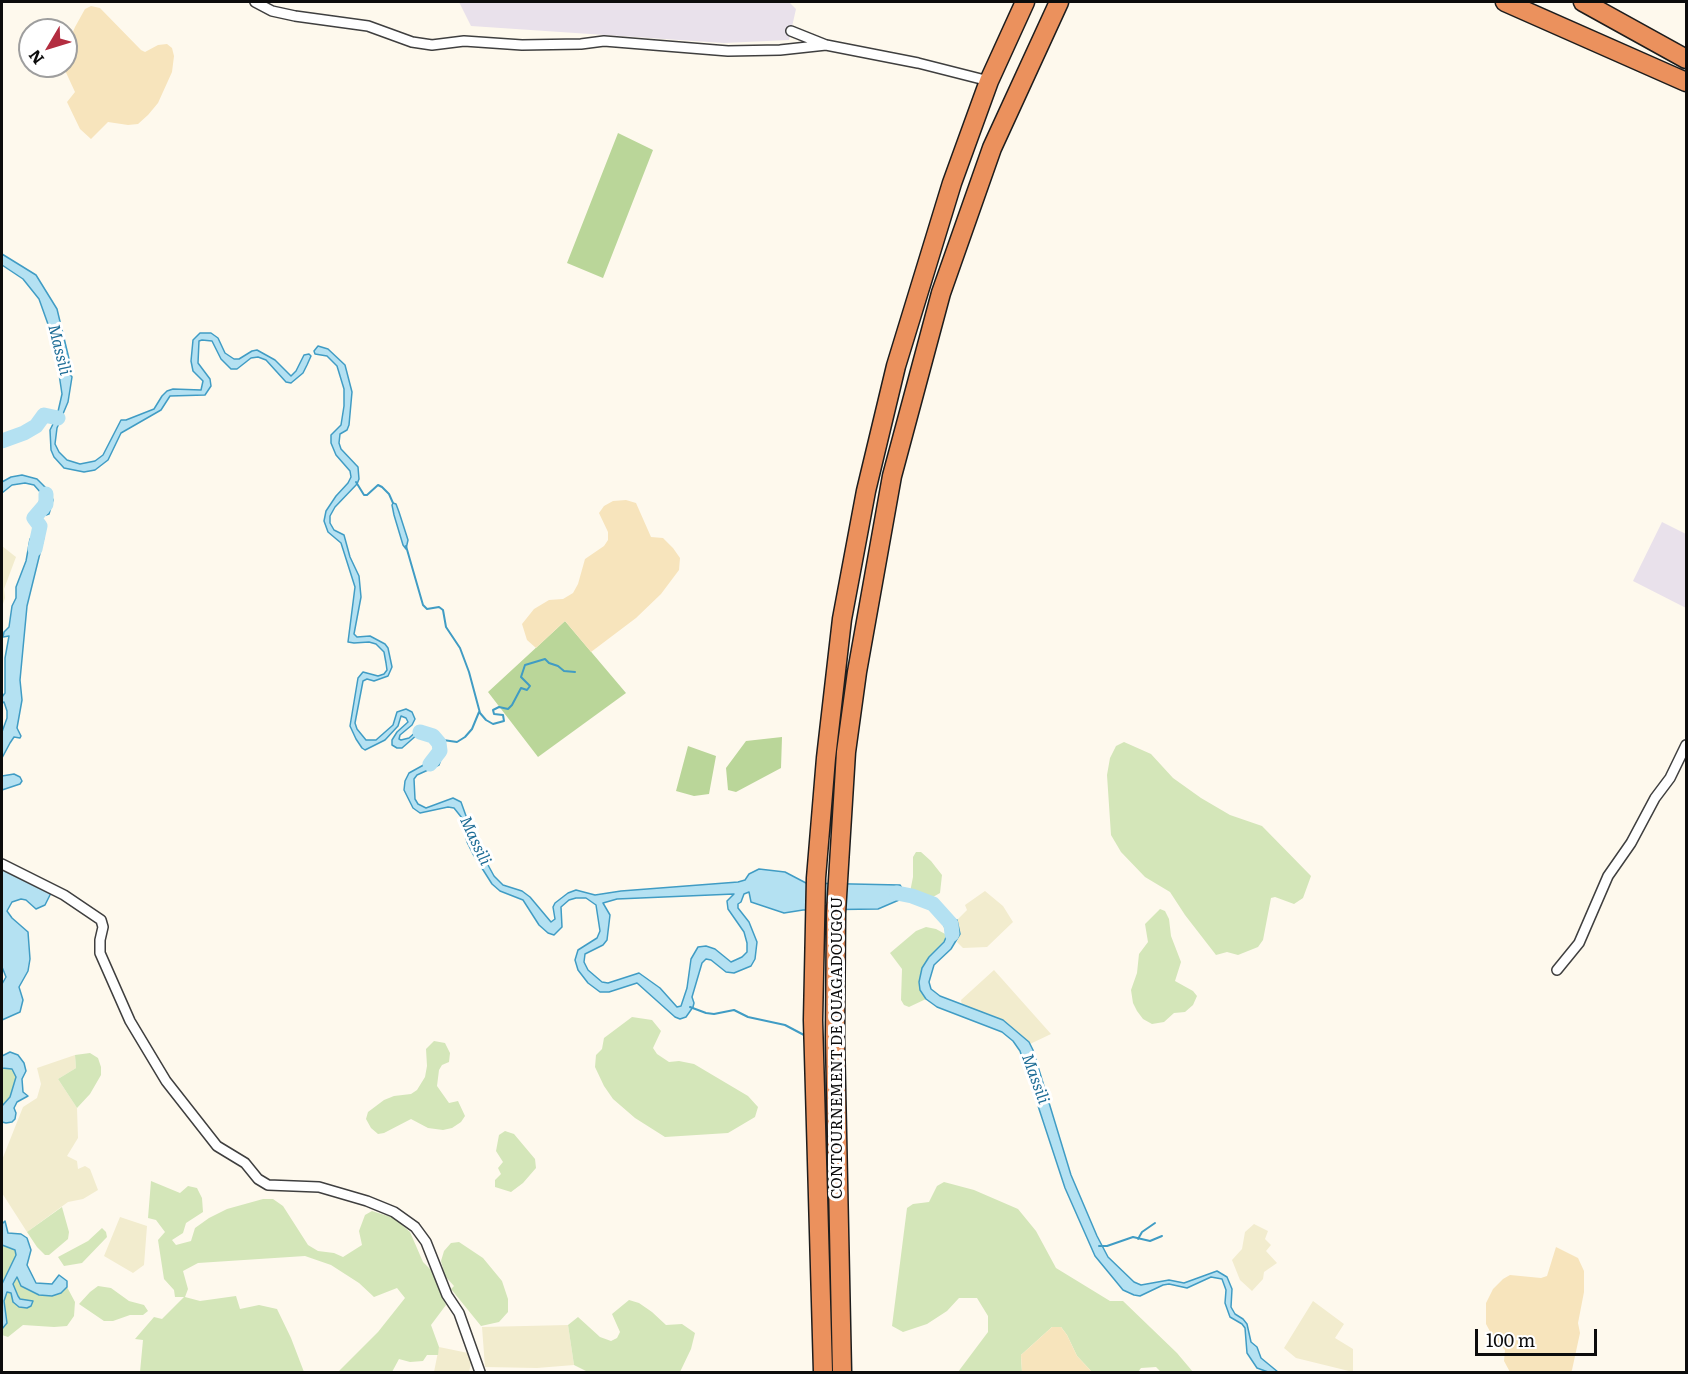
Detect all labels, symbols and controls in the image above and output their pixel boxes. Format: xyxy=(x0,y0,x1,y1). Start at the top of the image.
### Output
north arrow xyxy=(18,18,78,78)
text: N xyxy=(22,45,49,71)
water label: Massili xyxy=(43,323,75,377)
water label: Massili xyxy=(455,814,495,868)
street label: CONTOURNEMENT DE OUAGADOUGOU xyxy=(829,897,847,1199)
water label: Massili xyxy=(1017,1051,1053,1107)
scale bar xyxy=(1478,1317,1600,1355)
text: 100 m xyxy=(1486,1326,1535,1353)

